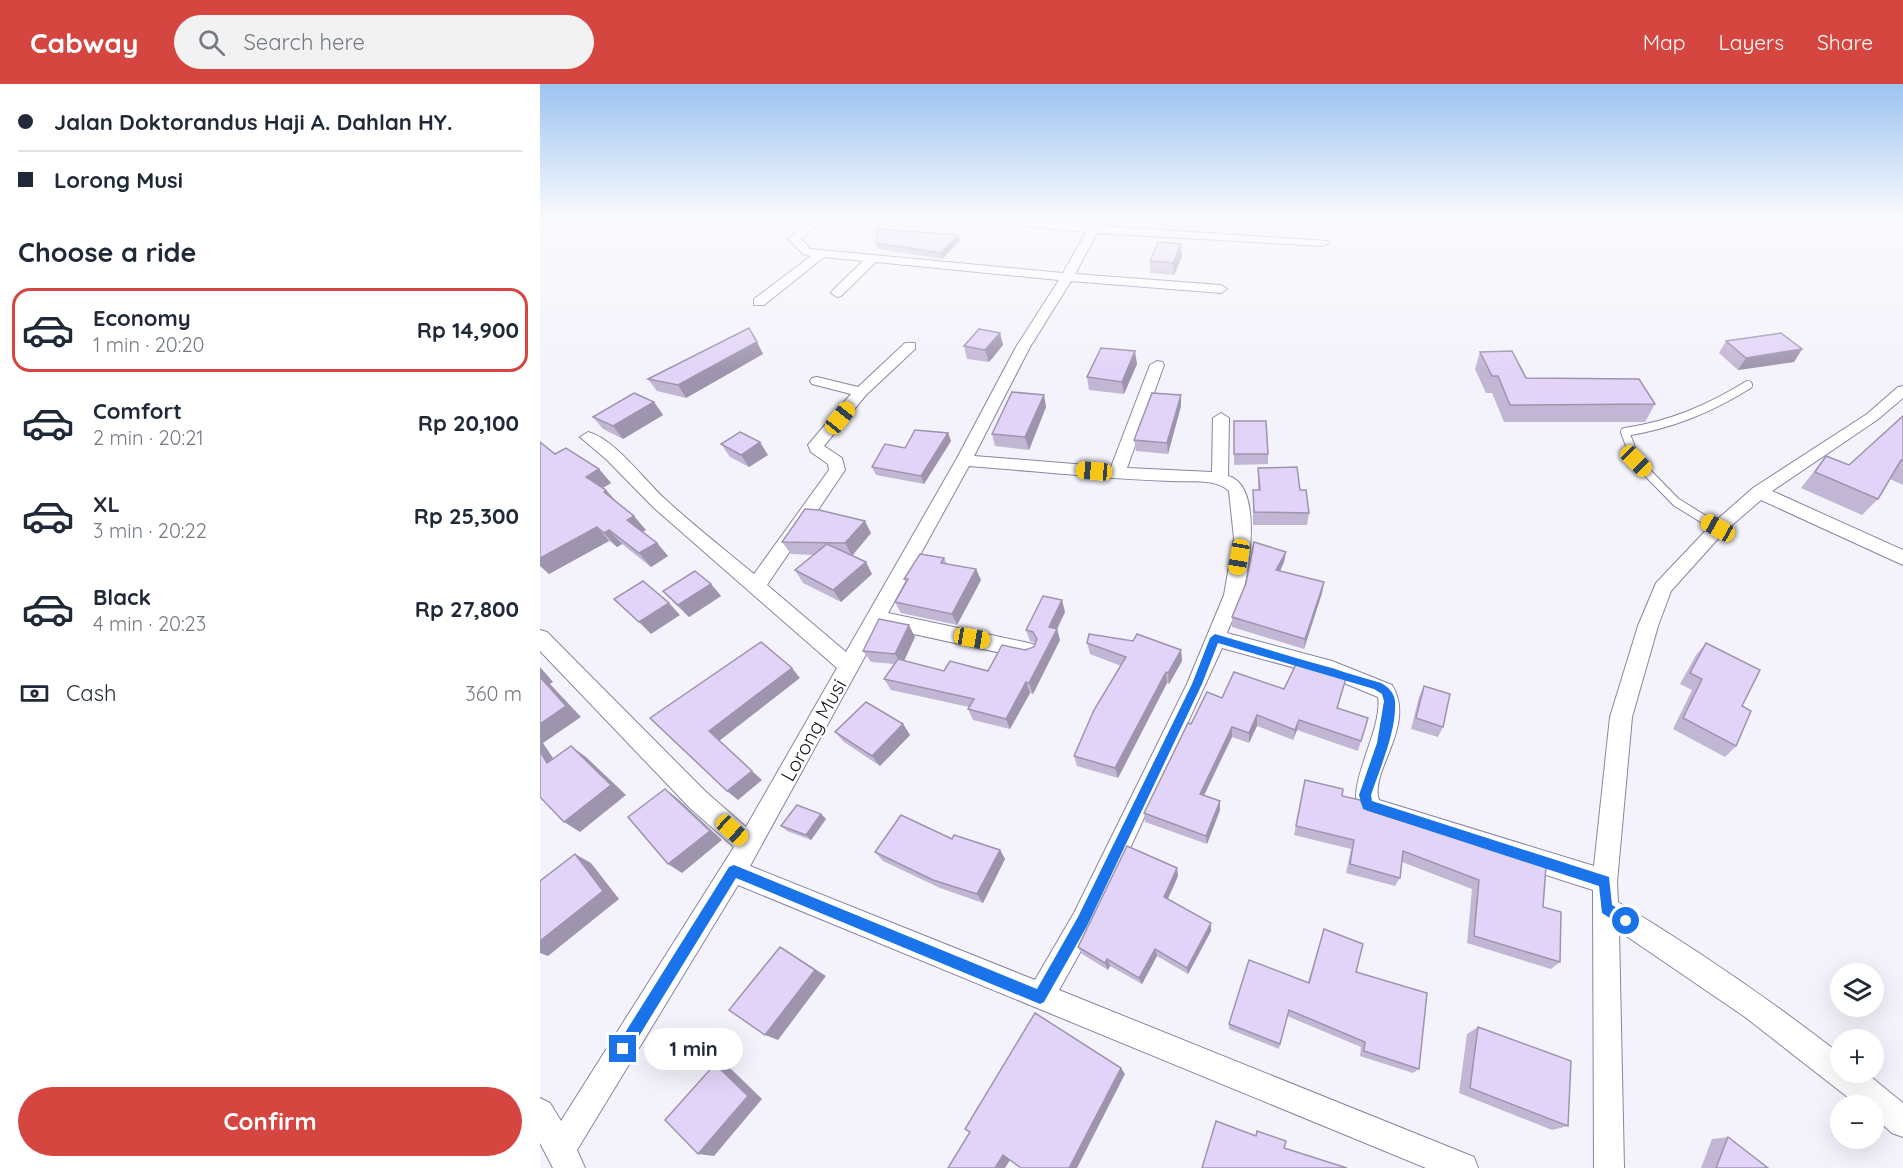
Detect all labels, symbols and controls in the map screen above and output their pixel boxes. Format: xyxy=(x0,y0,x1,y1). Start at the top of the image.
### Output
search box xyxy=(174,15,594,69)
text: Cabway xyxy=(30,25,138,60)
icon: search xyxy=(195,26,228,59)
text: Search here xyxy=(243,28,365,56)
text: Map xyxy=(1643,29,1686,55)
text: Layers xyxy=(1719,29,1784,55)
text: Share xyxy=(1817,29,1873,55)
text: Jalan Doktorandus Haji A. Dahlan HY. xyxy=(54,108,452,136)
text: Lorong Musi xyxy=(54,166,183,194)
text: Choose a ride xyxy=(18,235,196,269)
icon: car xyxy=(21,303,75,357)
text: Economy xyxy=(93,304,191,332)
text: Rp 14,900 xyxy=(417,316,519,344)
text: 1 min · 20:20 xyxy=(93,332,204,357)
icon: car xyxy=(21,396,75,450)
text: Comfort xyxy=(93,397,182,425)
car xyxy=(822,398,858,438)
text: Rp 20,100 xyxy=(418,409,519,437)
text: 2 min · 20:21 xyxy=(93,425,204,450)
car xyxy=(1617,442,1655,480)
car xyxy=(1075,460,1113,482)
icon: car xyxy=(21,489,75,543)
text: XL xyxy=(93,490,120,518)
text: Rp 25,300 xyxy=(414,502,519,530)
car xyxy=(1698,511,1738,545)
text: 3 min · 20:22 xyxy=(93,518,207,543)
car xyxy=(1227,538,1251,576)
icon: car xyxy=(21,582,75,636)
text: Black xyxy=(93,583,151,611)
text: Rp 27,800 xyxy=(415,595,519,623)
text: 4 min · 20:23 xyxy=(93,611,206,636)
car xyxy=(953,626,991,650)
street label: Lorong Musi xyxy=(775,674,851,786)
icon: cash xyxy=(18,677,51,710)
text: Cash xyxy=(66,679,117,707)
text: 360 m xyxy=(465,681,522,706)
car xyxy=(713,811,751,849)
route start xyxy=(1612,907,1639,934)
map controls xyxy=(1830,963,1884,1149)
button: layers xyxy=(1830,963,1884,1017)
callout: 1 min xyxy=(644,1028,743,1070)
button: + xyxy=(1830,1029,1884,1083)
route end xyxy=(609,1035,636,1062)
text: 1 min xyxy=(669,1036,718,1061)
button: Confirm xyxy=(18,1087,522,1156)
button: − xyxy=(1830,1095,1884,1149)

